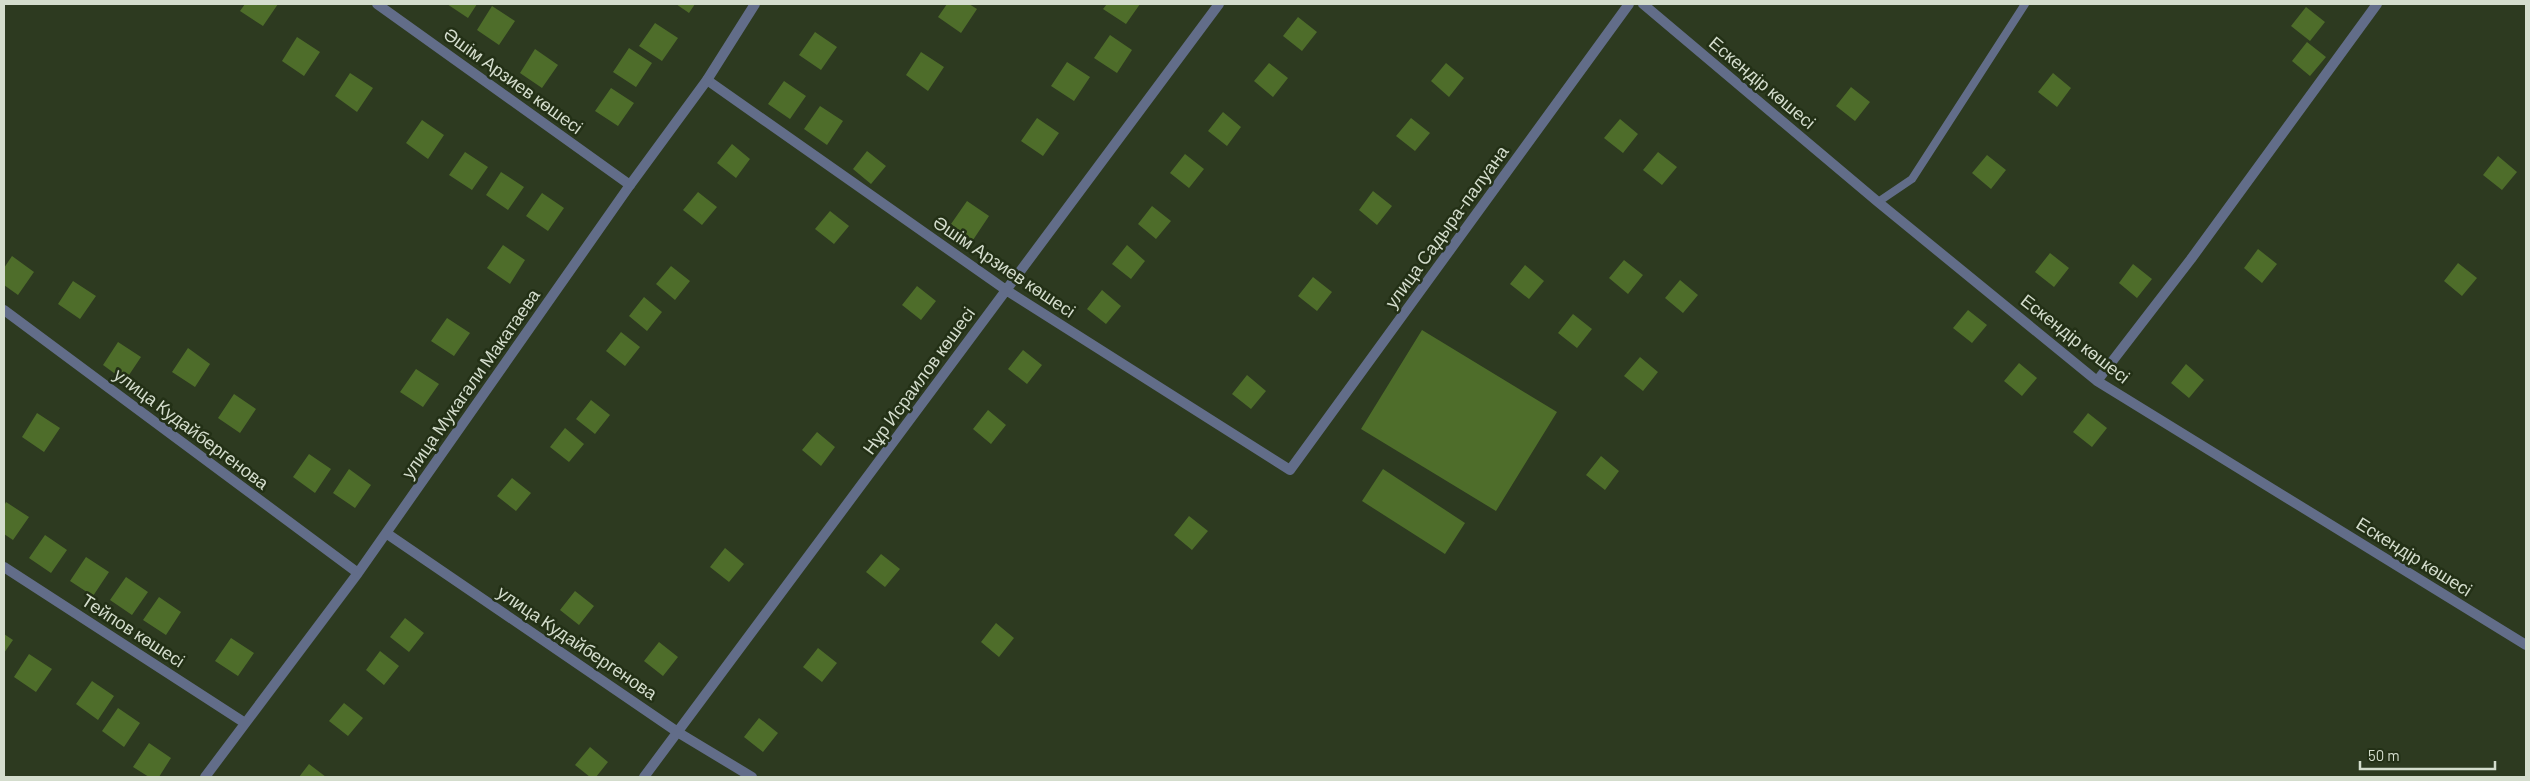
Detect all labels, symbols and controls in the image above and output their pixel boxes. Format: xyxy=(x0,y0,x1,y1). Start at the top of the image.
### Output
street label: Әшім Арзиев көшесі xyxy=(440,22,587,138)
street label: Ескендір көшесі xyxy=(1705,31,1820,133)
street label: улица Садыра-палуана xyxy=(1380,140,1513,312)
street label: Әшім Арзиев көшесі xyxy=(929,210,1080,322)
street label: улица Мукагали Макатаева xyxy=(396,284,545,482)
street label: Ескендір көшесі xyxy=(2017,289,2135,388)
street label: Нұр Исраилов көшесі xyxy=(857,302,979,458)
street label: улица Кудайбергенова xyxy=(110,363,274,494)
street label: Ескендір көшесі xyxy=(2353,512,2476,601)
street label: улица Кудайбергенова xyxy=(493,580,663,704)
street label: Тейпов көшесі xyxy=(78,589,189,672)
scale bar xyxy=(2360,738,2495,770)
text: 50 m xyxy=(2368,746,2400,764)

